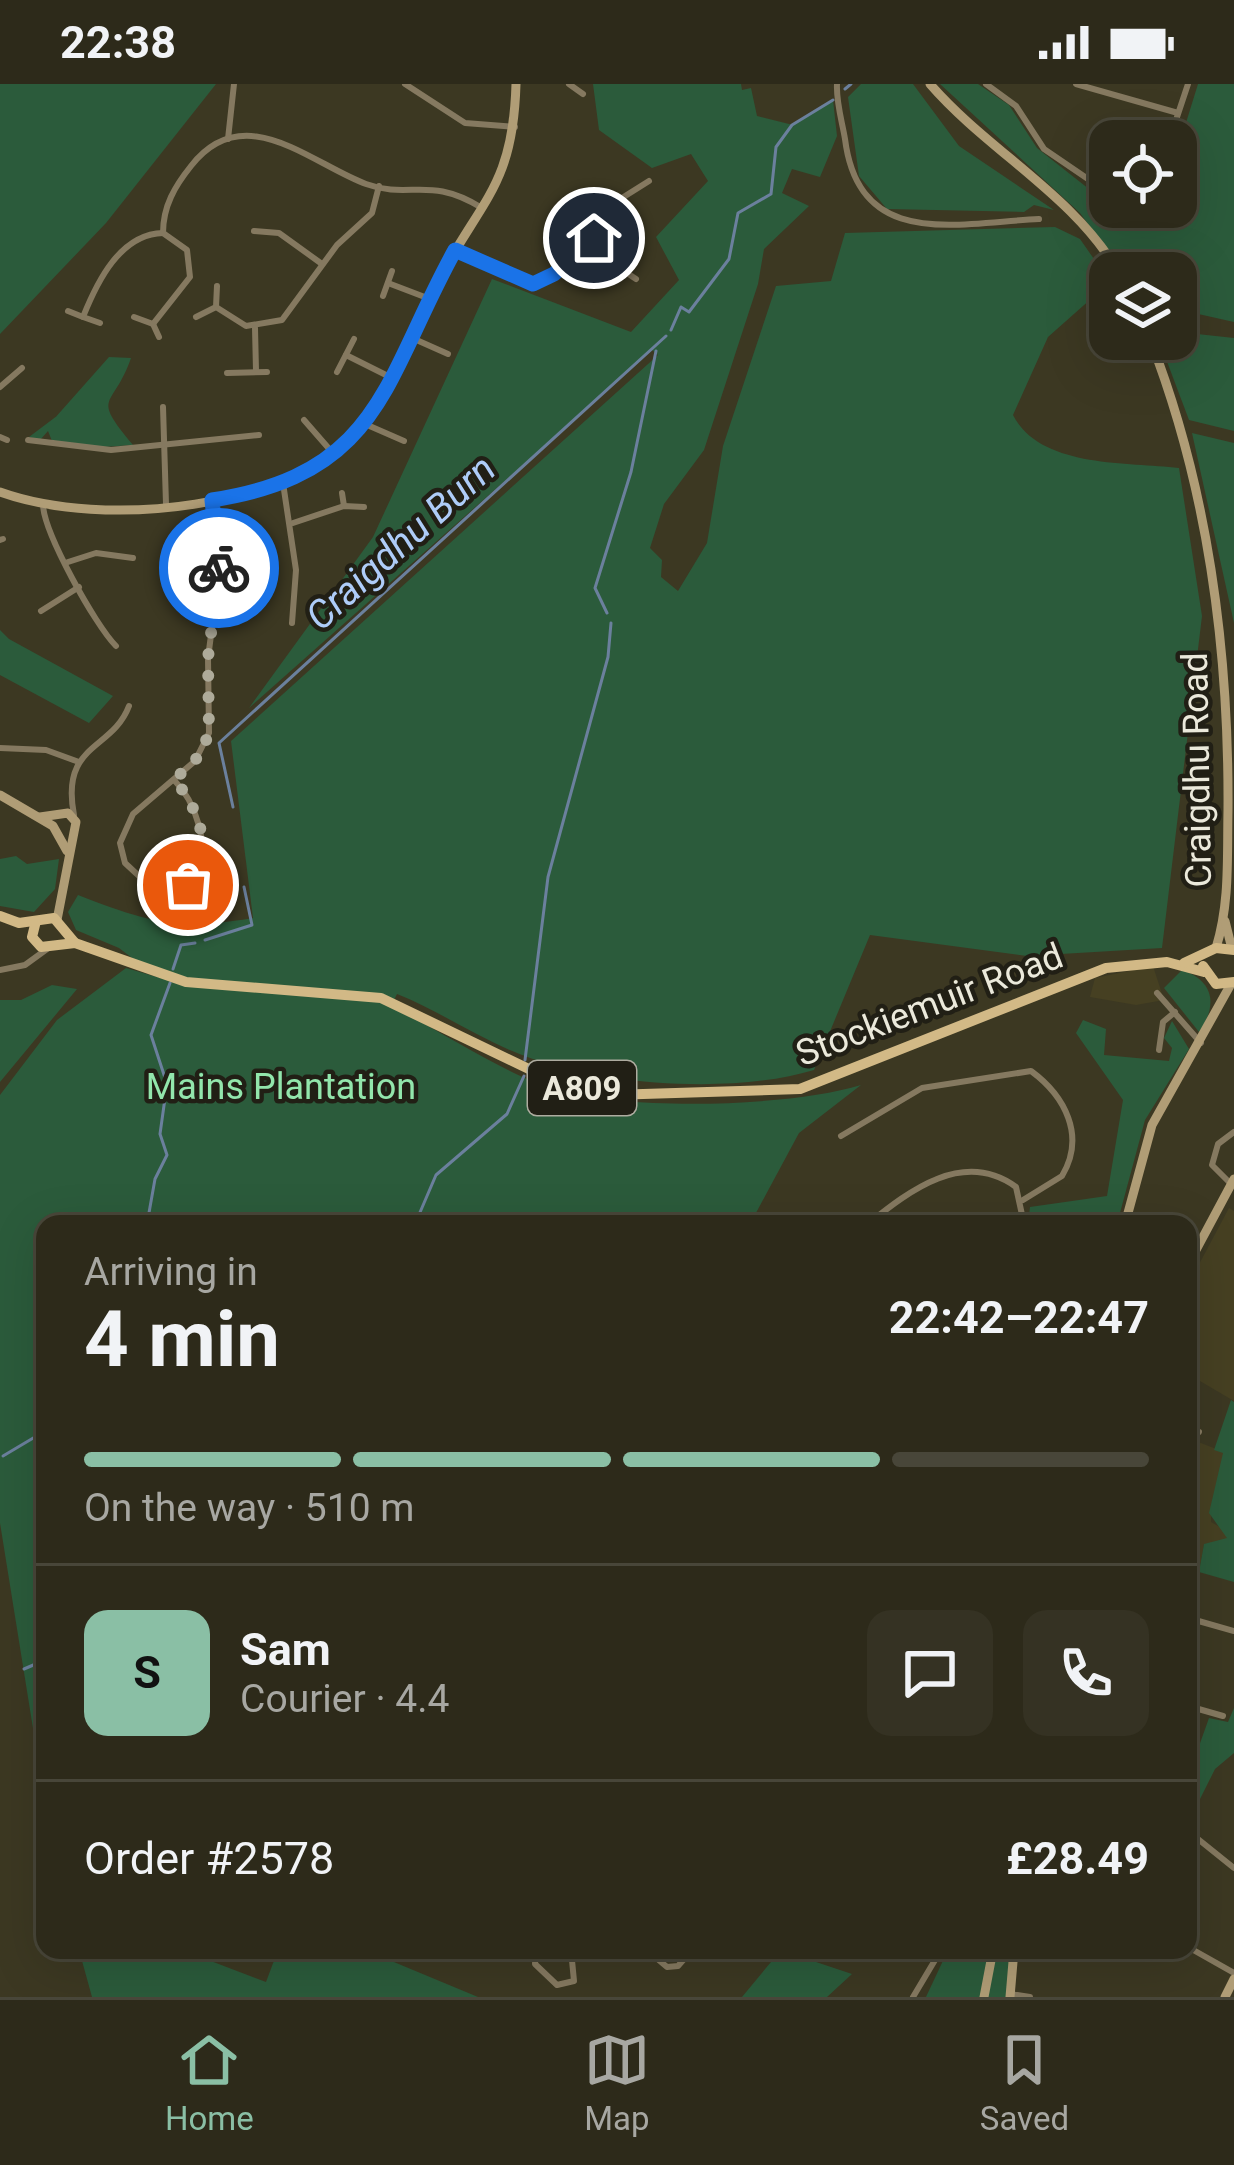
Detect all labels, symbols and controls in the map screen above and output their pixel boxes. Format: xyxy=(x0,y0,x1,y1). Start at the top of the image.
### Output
text: 22:38 xyxy=(60,16,176,69)
map controls xyxy=(1089,120,1197,360)
button: locate xyxy=(1089,120,1197,228)
pin xyxy=(543,187,645,289)
icon: home xyxy=(561,205,627,271)
button: layers xyxy=(1089,252,1197,360)
water label: Craigdhu Burn xyxy=(297,446,505,640)
courier xyxy=(159,508,279,628)
icon: bike xyxy=(186,535,252,601)
street label: Craigdhu Road xyxy=(1174,652,1220,888)
pin xyxy=(137,834,239,936)
icon: bag xyxy=(155,852,221,918)
street label: Stockiemuir Road xyxy=(790,935,1069,1075)
road number: A809 xyxy=(528,1061,636,1115)
park label: Mains Plantation xyxy=(146,1066,416,1108)
text: Arriving in xyxy=(84,1249,258,1295)
text: 22:42–22:47 xyxy=(889,1291,1149,1344)
text: 4 min xyxy=(84,1294,280,1385)
text: On the way · 510 m xyxy=(84,1485,415,1531)
button: chat xyxy=(867,1610,993,1736)
button: phone xyxy=(1023,1610,1149,1736)
text: Sam xyxy=(240,1623,331,1676)
text: S xyxy=(133,1646,161,1699)
text: Courier · 4.4 xyxy=(240,1676,449,1722)
text: Order #2578 xyxy=(84,1832,334,1885)
text: £28.49 xyxy=(1006,1832,1149,1885)
tab: Home xyxy=(165,2027,254,2138)
tab: Map xyxy=(584,2027,650,2138)
tab: Saved xyxy=(980,2027,1069,2138)

